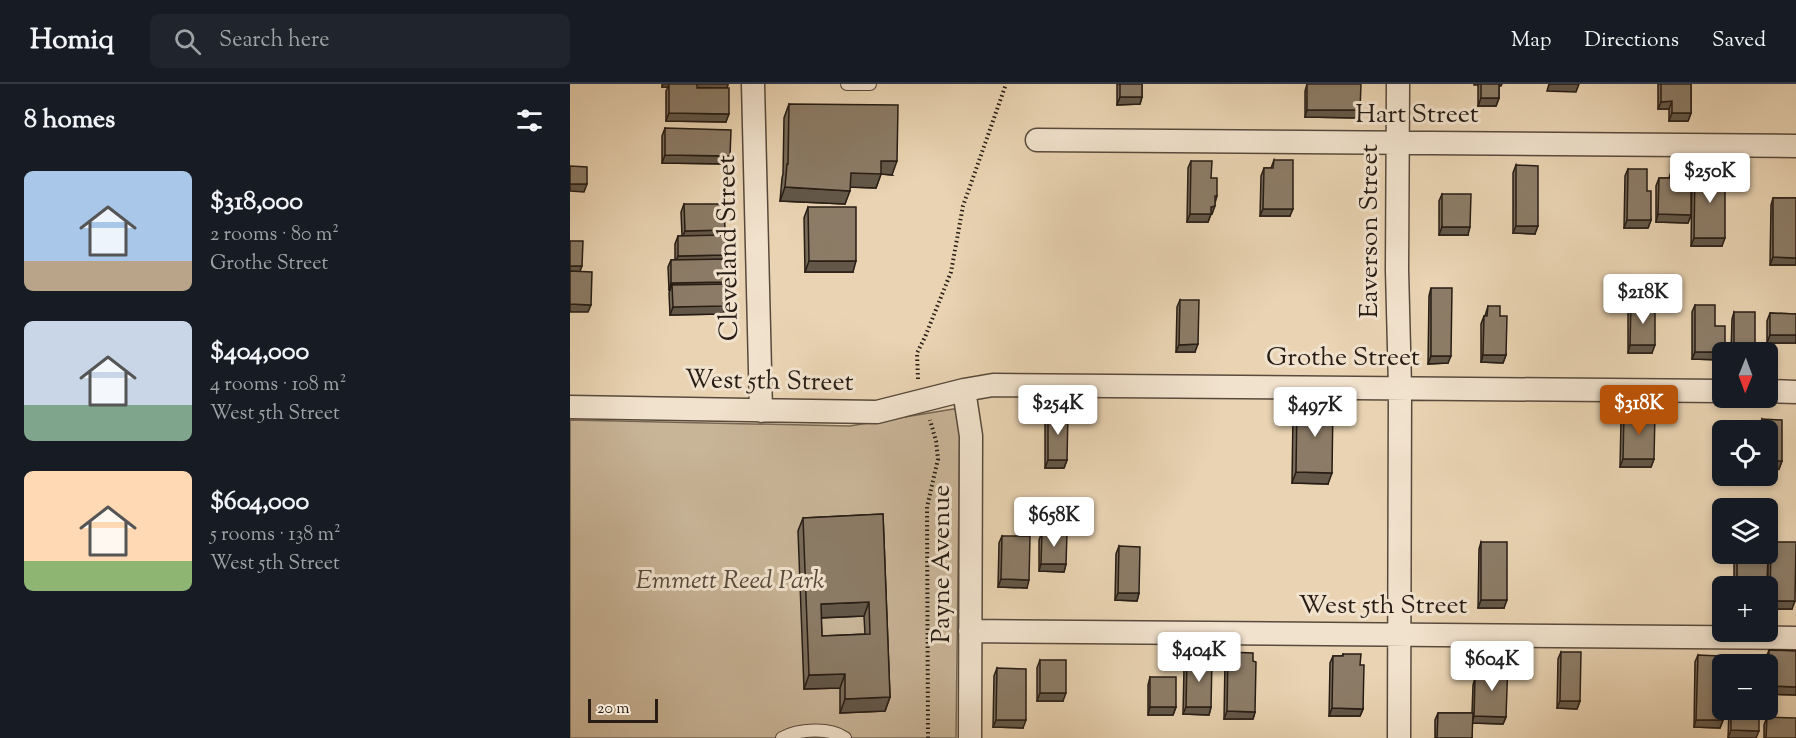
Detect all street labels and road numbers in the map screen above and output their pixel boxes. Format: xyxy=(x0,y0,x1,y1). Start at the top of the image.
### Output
street label: Hart Street xyxy=(1355,97,1479,134)
street label: Eaverson Street xyxy=(1352,144,1389,318)
street label: Cleveland Street xyxy=(709,154,749,341)
street label: Grothe Street xyxy=(1266,340,1420,377)
street label: West 5th Street xyxy=(684,362,854,402)
street label: Payne Avenue xyxy=(924,485,961,643)
street label: West 5th Street xyxy=(1299,588,1468,625)

